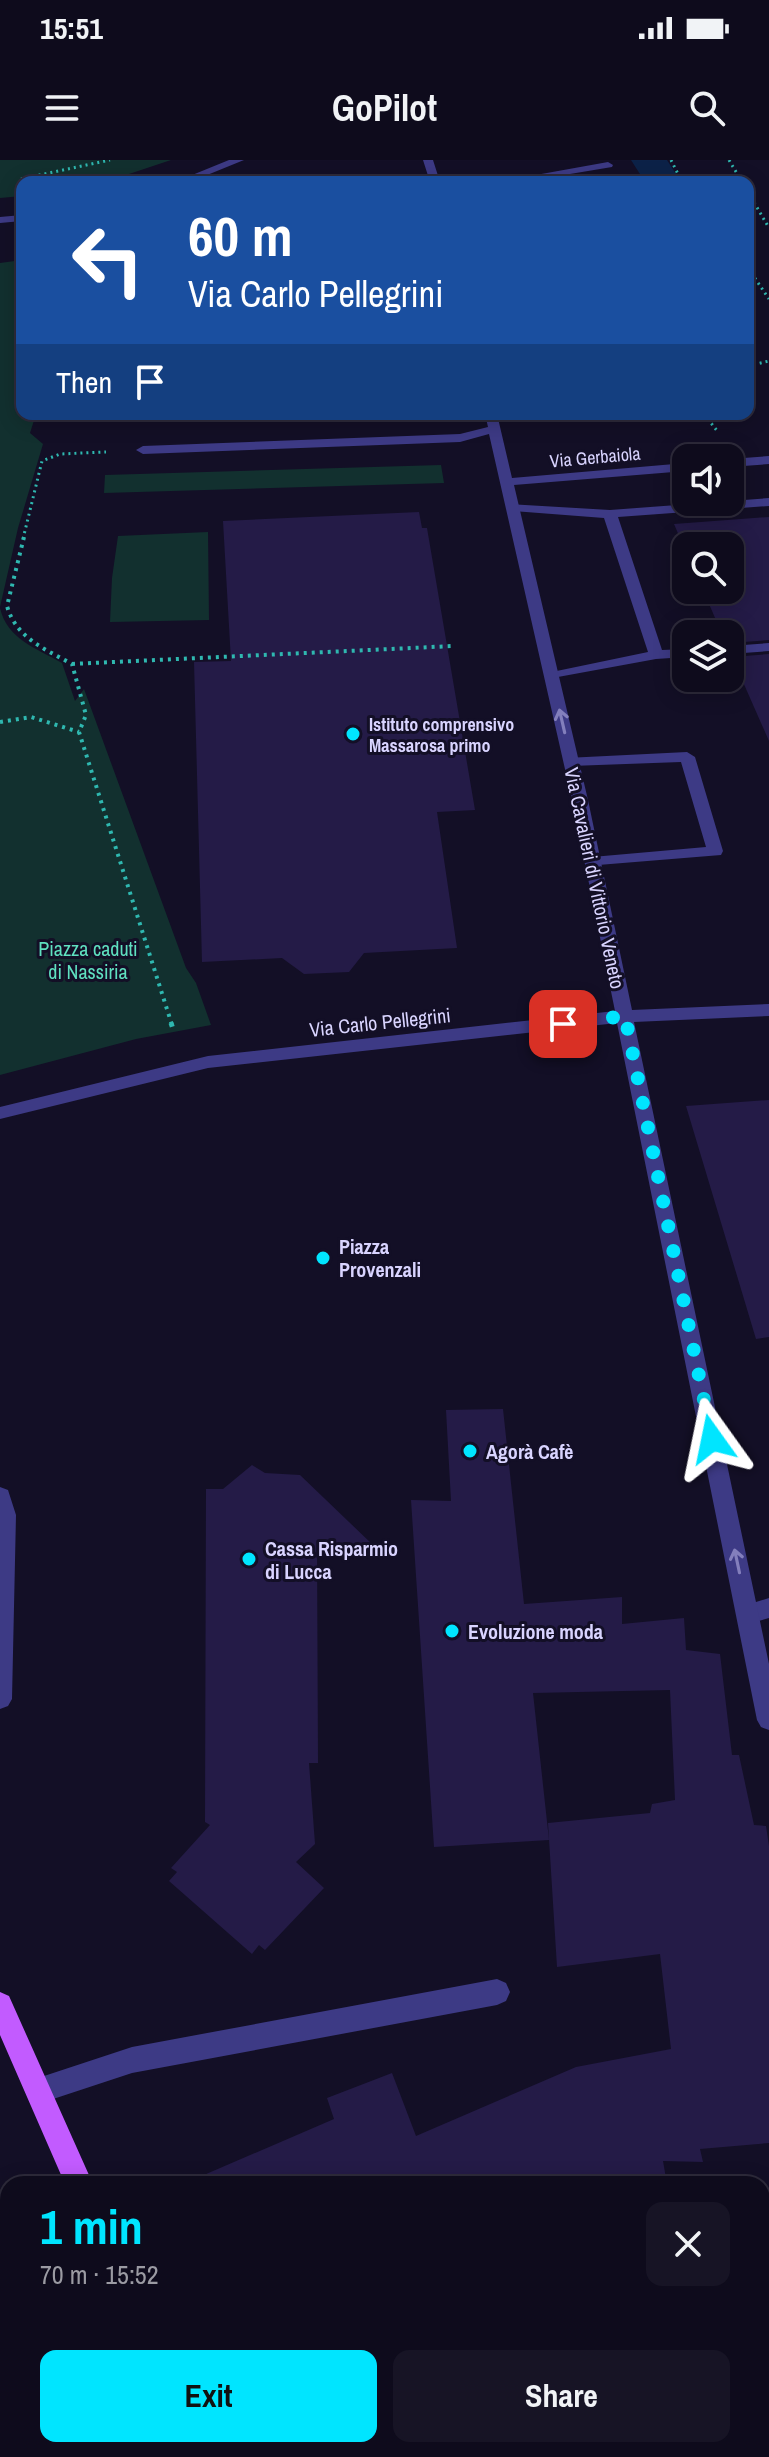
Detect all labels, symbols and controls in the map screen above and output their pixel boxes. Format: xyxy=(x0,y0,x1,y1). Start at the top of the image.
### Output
text: 15:51 xyxy=(40,8,103,48)
text: GoPilot xyxy=(332,84,437,132)
icon: menu xyxy=(40,86,84,130)
icon: search xyxy=(685,86,729,130)
text: 60 m xyxy=(188,198,293,273)
icon: left xyxy=(56,208,160,312)
text: Via Carlo Pellegrini xyxy=(188,270,443,318)
icon: arrive xyxy=(128,360,172,404)
text: Then xyxy=(56,362,112,402)
street label: Via Gerbaiola xyxy=(549,441,641,473)
map controls xyxy=(672,444,744,692)
button: sound xyxy=(672,444,744,516)
button: search xyxy=(672,532,744,604)
button: layers xyxy=(672,620,744,692)
one-way arrow xyxy=(554,709,569,735)
place label: Istituto comprensivo Massarosa primo xyxy=(369,712,514,758)
marker: Istituto comprensivo Massarosa primo xyxy=(344,725,362,743)
street label: Via Cavalieri di Vittorio Veneto xyxy=(558,765,632,991)
park label: Piazza caduti di Nassiria xyxy=(38,935,138,985)
pin xyxy=(529,990,597,1058)
street label: Via Carlo Pellegrini xyxy=(308,1001,452,1043)
icon: arrive xyxy=(541,1002,585,1046)
place label: Piazza Provenzali xyxy=(339,1233,421,1283)
marker: Piazza Provenzali xyxy=(314,1249,332,1267)
position arrow xyxy=(670,1397,754,1481)
place label: Agorà Cafè xyxy=(486,1438,573,1465)
marker: Agorà Cafè xyxy=(461,1442,479,1460)
place label: Cassa Risparmio di Lucca xyxy=(265,1535,398,1585)
one-way arrow xyxy=(729,1549,744,1575)
marker: Cassa Risparmio di Lucca xyxy=(240,1550,258,1568)
place label: Evoluzione moda xyxy=(468,1618,603,1645)
marker: Evoluzione moda xyxy=(443,1622,461,1640)
text: 1 min xyxy=(40,2194,143,2259)
button: close xyxy=(646,2202,730,2286)
text: 70 m · 15:52 xyxy=(40,2257,159,2292)
button: Exit xyxy=(40,2350,377,2442)
button: Share xyxy=(393,2350,730,2442)

